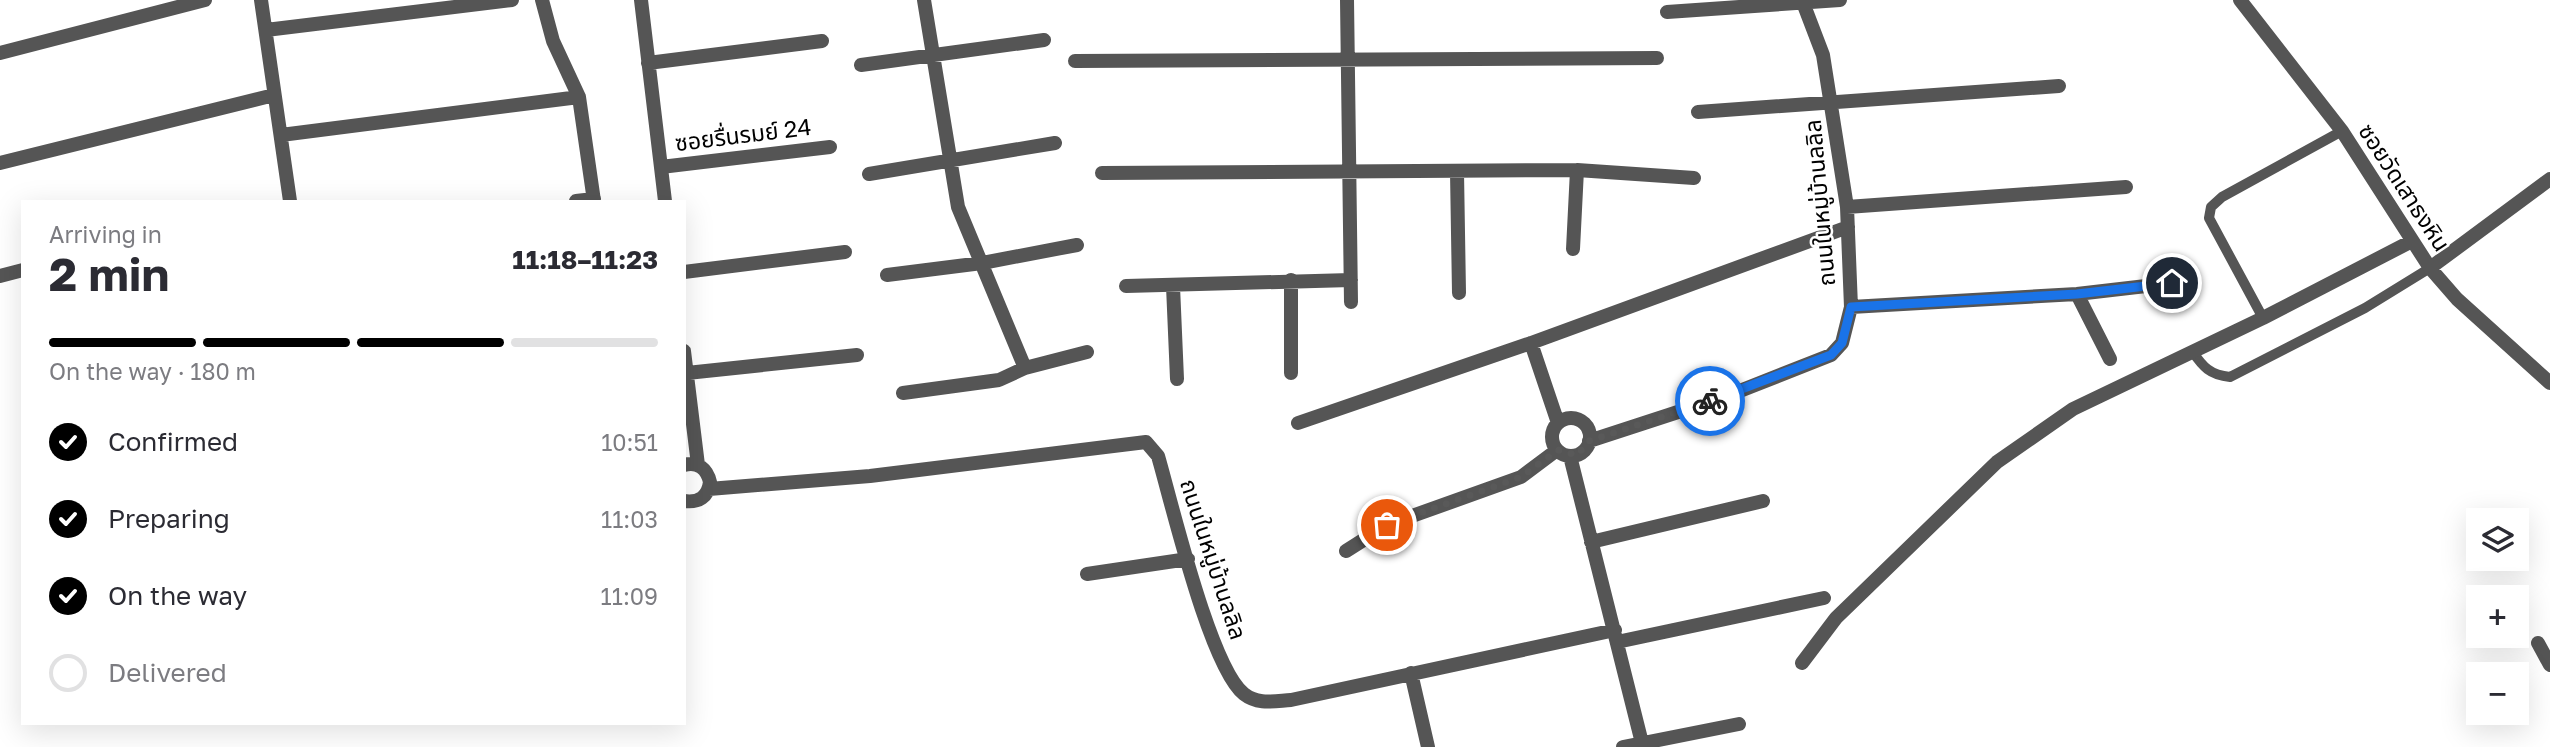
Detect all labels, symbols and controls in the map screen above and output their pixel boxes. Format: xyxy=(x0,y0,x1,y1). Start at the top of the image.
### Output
street label: ซอยรื่นรมย์ 24 xyxy=(673,111,813,156)
street label: ถนนในหมู่บ้านลลิล xyxy=(1798,118,1842,287)
street label: ซอยวัดเสาธงหิน xyxy=(2353,118,2457,256)
text: Arriving in xyxy=(49,220,162,248)
text: 11:18–11:23 xyxy=(512,244,658,275)
text: 2 min xyxy=(49,246,169,301)
pin xyxy=(2142,253,2202,313)
icon: home xyxy=(2153,264,2191,302)
text: On the way · 180 m xyxy=(49,357,256,385)
courier xyxy=(1675,366,1745,436)
icon: bike xyxy=(1691,382,1729,420)
icon: check xyxy=(49,423,87,461)
text: Confirmed xyxy=(108,426,238,457)
text: 10:51 xyxy=(601,428,658,456)
street label: ถนนในหมู่บ้านลลิล xyxy=(1173,475,1253,643)
pin xyxy=(1357,495,1417,555)
icon: check xyxy=(49,500,87,538)
text: Preparing xyxy=(108,503,230,534)
text: 11:03 xyxy=(601,505,658,533)
icon: bag xyxy=(1368,506,1406,544)
map controls xyxy=(2466,508,2529,725)
button: layers xyxy=(2466,508,2529,571)
icon: check xyxy=(49,577,87,615)
text: On the way xyxy=(108,580,247,611)
text: 11:09 xyxy=(601,582,658,610)
button: + xyxy=(2466,585,2529,648)
text: Delivered xyxy=(108,657,227,688)
button: − xyxy=(2466,662,2529,725)

